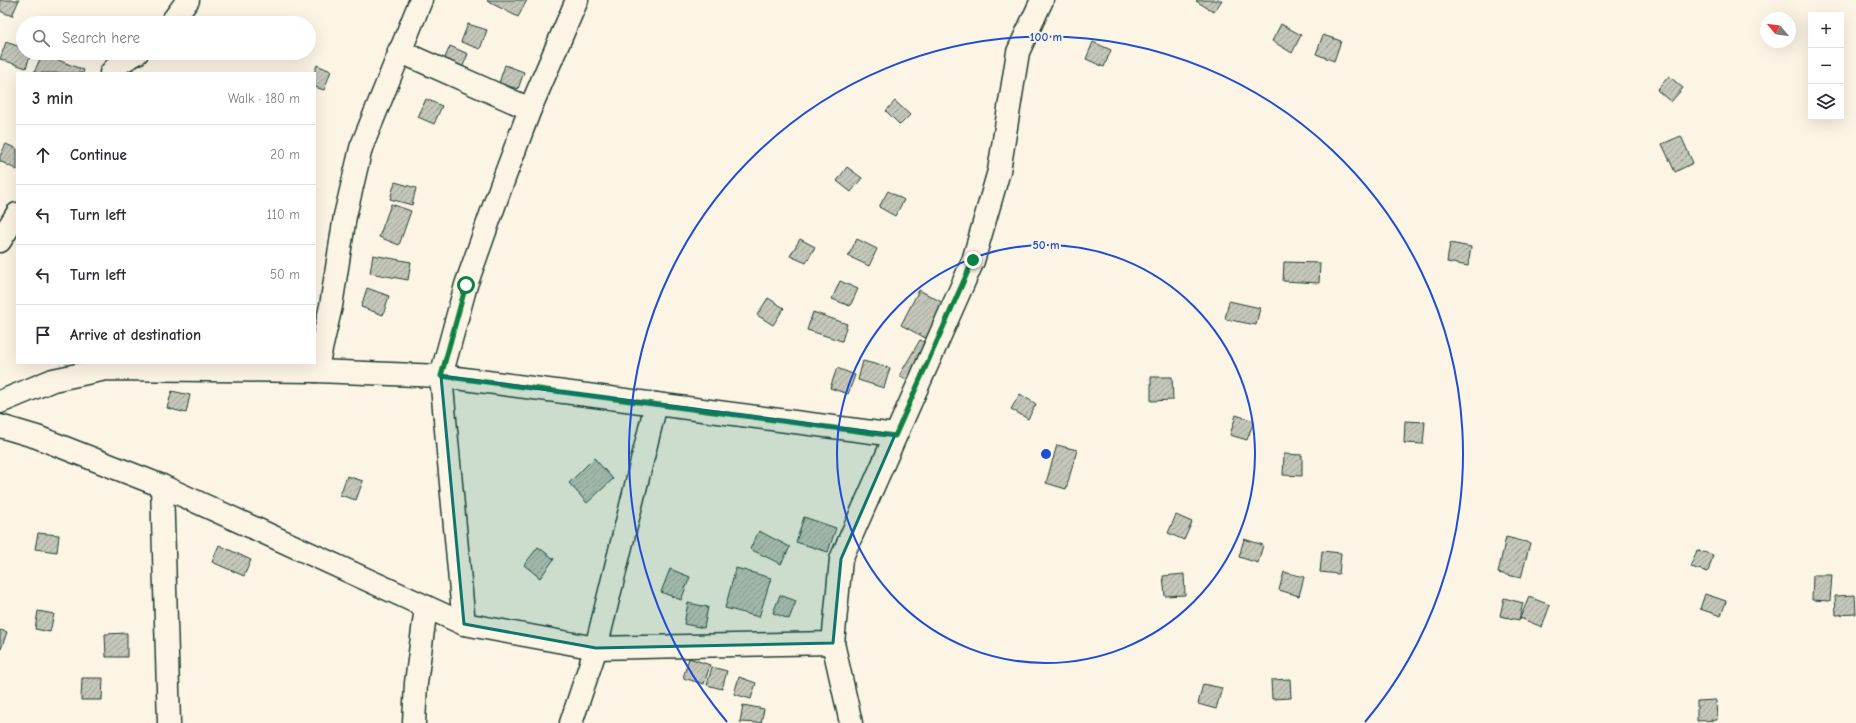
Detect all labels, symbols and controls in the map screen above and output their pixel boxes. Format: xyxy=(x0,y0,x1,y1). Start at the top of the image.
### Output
north arrow xyxy=(1760,12,1796,48)
map controls xyxy=(1808,12,1844,120)
button: + xyxy=(1808,12,1844,48)
search box xyxy=(16,16,316,60)
icon: search xyxy=(30,27,52,49)
text: Search here xyxy=(62,29,140,47)
text: 100 m xyxy=(1030,30,1062,44)
button: − xyxy=(1808,48,1844,84)
button: layers xyxy=(1808,84,1844,120)
text: 3 min xyxy=(32,89,73,108)
text: Walk · 180 m xyxy=(228,91,300,106)
icon: ahead xyxy=(32,144,54,166)
text: Continue xyxy=(70,146,127,164)
text: 20 m xyxy=(270,147,300,162)
icon: left xyxy=(32,204,54,226)
text: Turn left xyxy=(70,206,126,224)
text: 110 m xyxy=(267,207,300,222)
text: 50 m xyxy=(1032,238,1060,252)
route end xyxy=(964,251,982,269)
icon: left xyxy=(32,264,54,286)
text: Turn left xyxy=(70,266,126,284)
text: 50 m xyxy=(270,267,300,282)
route start xyxy=(457,276,475,294)
icon: arrive xyxy=(32,324,54,346)
text: Arrive at destination xyxy=(70,326,201,344)
centre of rings xyxy=(1039,447,1053,461)

